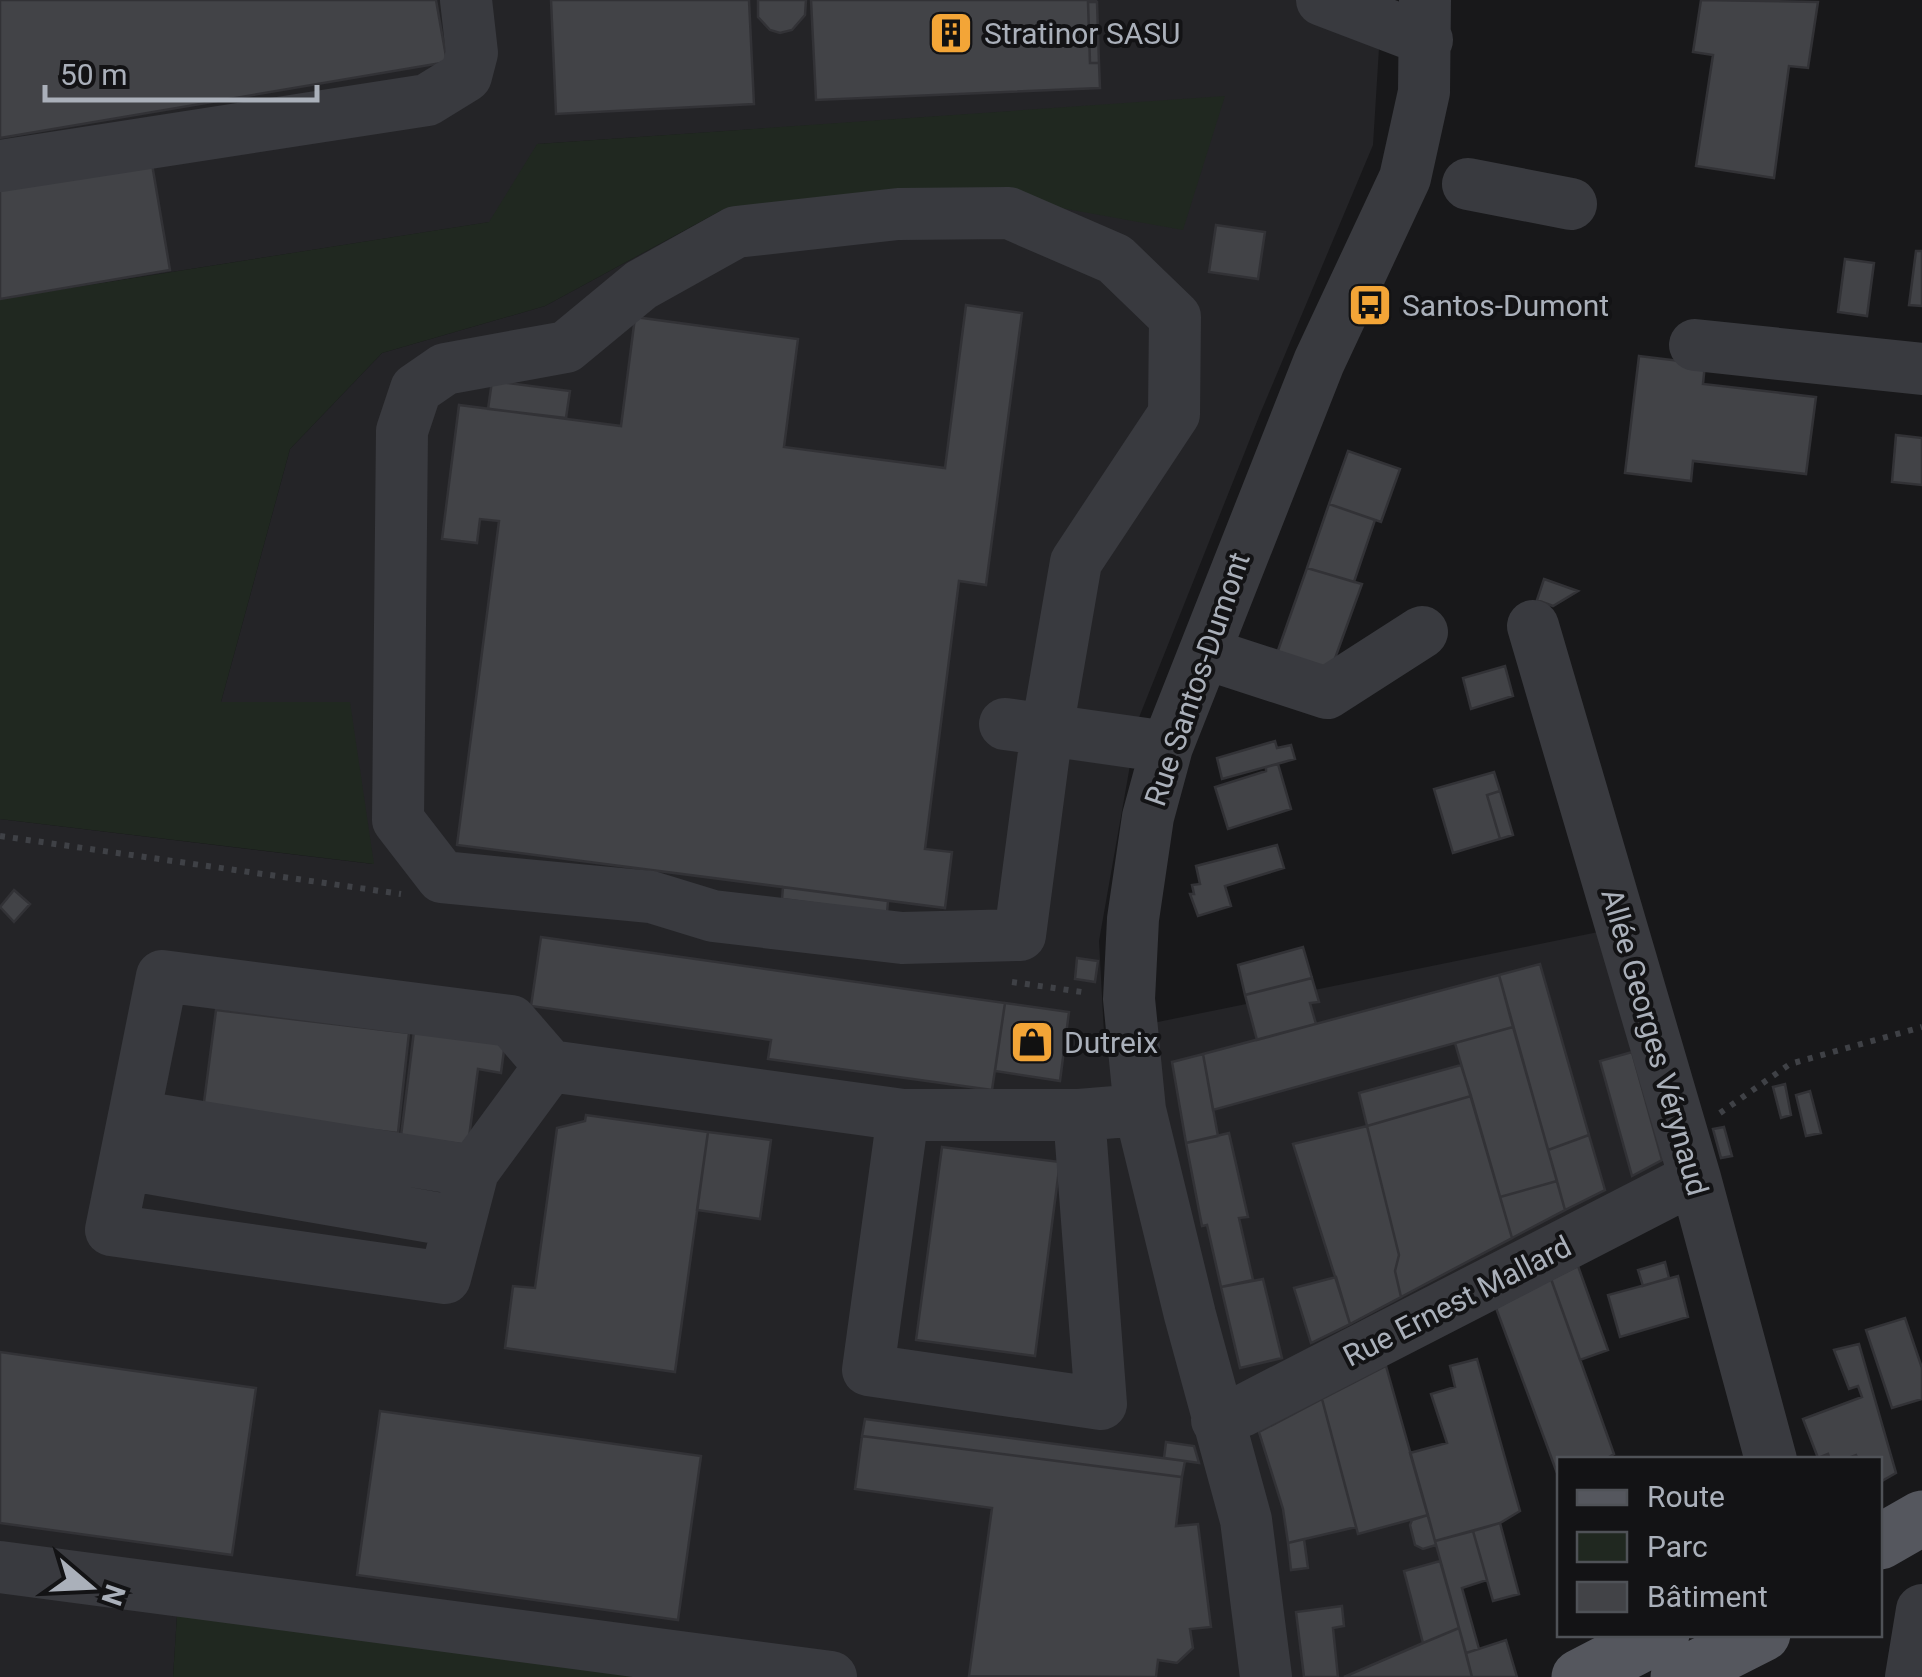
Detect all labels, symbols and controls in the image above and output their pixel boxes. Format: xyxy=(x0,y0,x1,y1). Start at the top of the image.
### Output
building icon: Stratinor SASU xyxy=(928,10,974,56)
place label: Stratinor SASU xyxy=(984,16,1181,51)
scale bar xyxy=(45,40,318,102)
text: 50 m xyxy=(60,57,127,92)
bus stop icon: Santos-Dumont xyxy=(1347,282,1393,328)
place label: Santos-Dumont xyxy=(1402,288,1609,323)
street label: Rue Santos-Dumont xyxy=(1137,548,1257,810)
street label: Allée Georges Vérynaud xyxy=(1594,884,1716,1200)
shop icon: Dutreix xyxy=(1009,1019,1055,1065)
place label: Dutreix xyxy=(1064,1025,1158,1060)
street label: Rue Ernest Mallard xyxy=(1337,1228,1577,1374)
legend xyxy=(1557,1457,1882,1637)
text: Route xyxy=(1647,1479,1725,1514)
text: Parc xyxy=(1647,1529,1708,1564)
north arrow xyxy=(40,1537,140,1637)
text: Bâtiment xyxy=(1647,1579,1768,1614)
text: N xyxy=(94,1580,132,1610)

